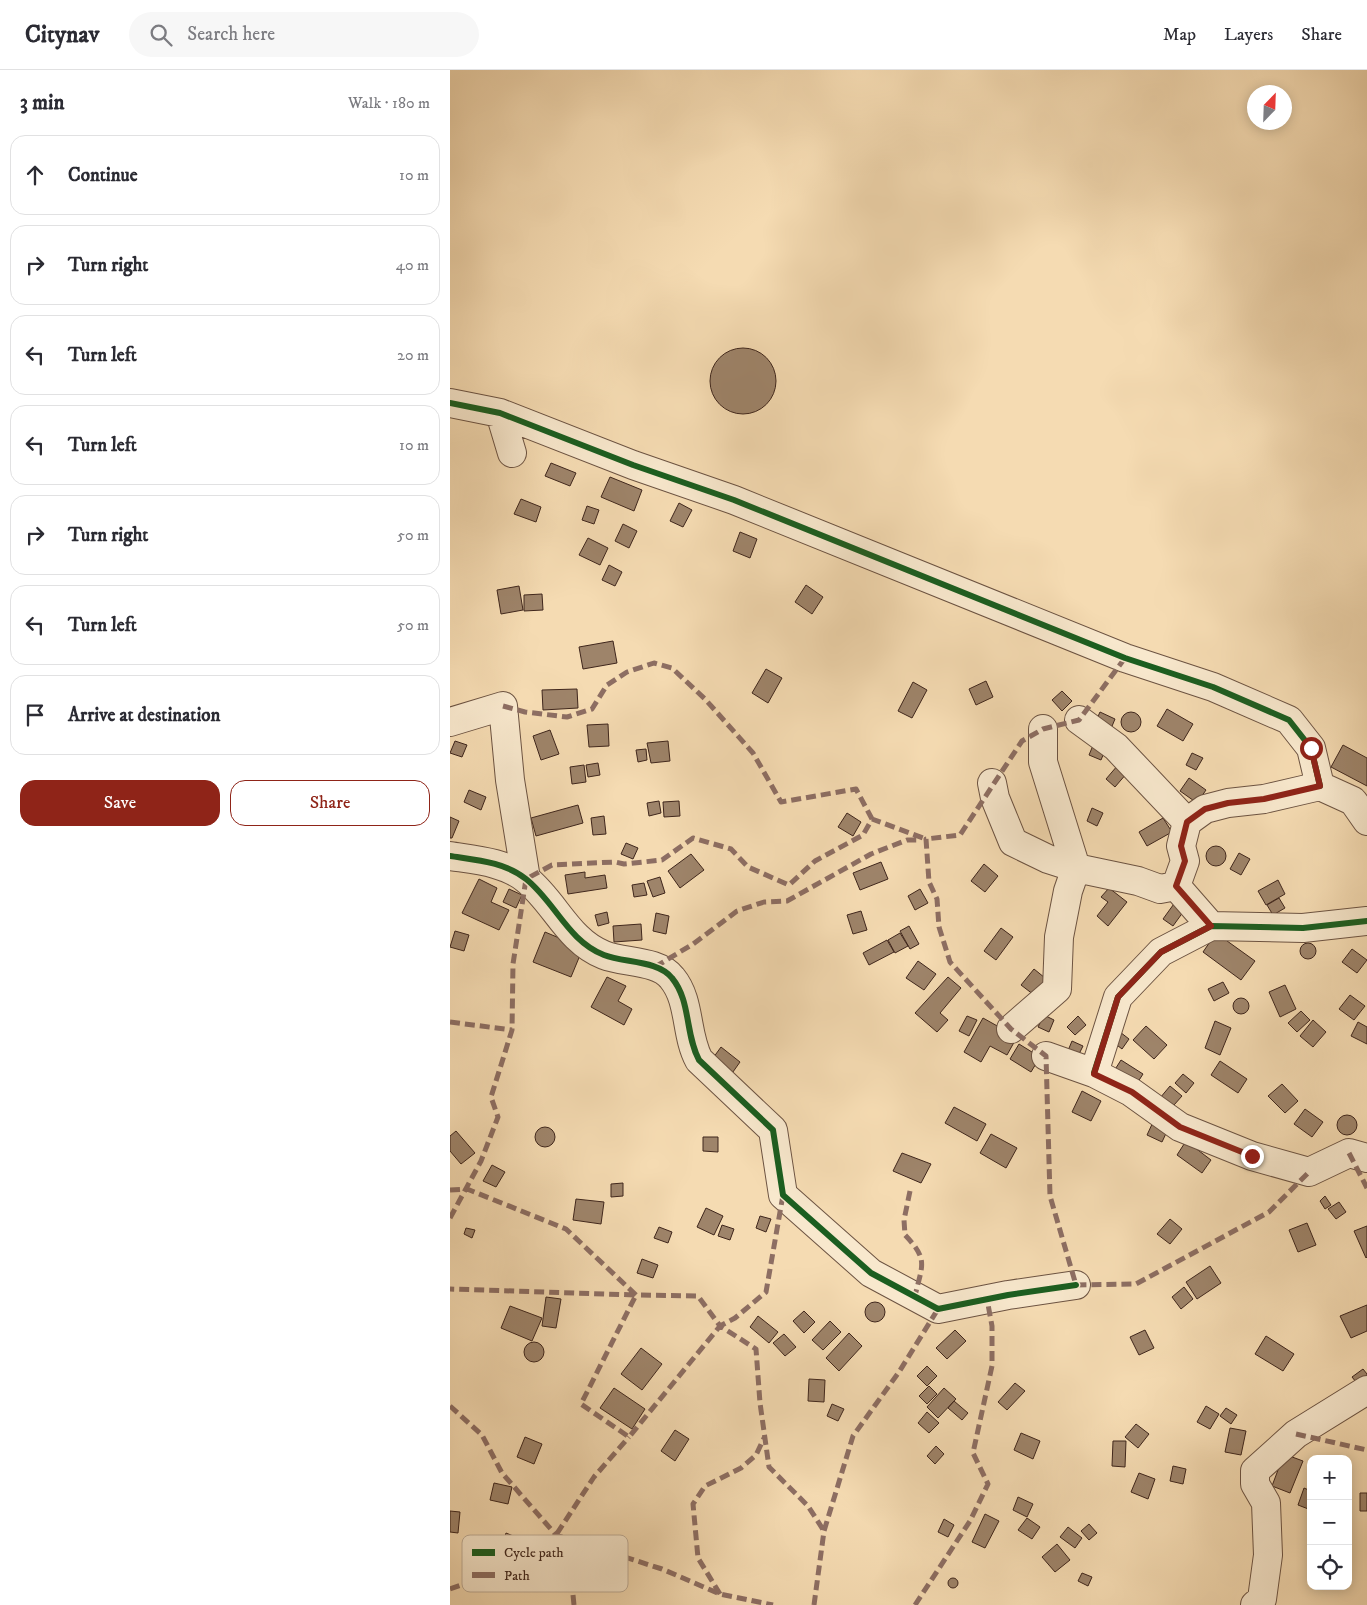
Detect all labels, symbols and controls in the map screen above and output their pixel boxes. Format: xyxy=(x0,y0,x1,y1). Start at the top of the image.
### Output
search box xyxy=(129,12,479,57)
text: Citynav xyxy=(25,20,99,50)
icon: search xyxy=(147,21,175,49)
text: Search here xyxy=(187,23,275,46)
text: Map xyxy=(1163,24,1196,46)
text: Layers xyxy=(1224,24,1273,46)
text: Share xyxy=(1301,24,1342,46)
north arrow xyxy=(1247,85,1292,130)
text: 3 min xyxy=(20,90,65,116)
text: Walk · 180 m xyxy=(348,93,430,113)
icon: ahead xyxy=(21,161,49,189)
text: Continue xyxy=(68,164,138,187)
text: 10 m xyxy=(399,165,429,185)
icon: right xyxy=(21,251,49,279)
text: Turn right xyxy=(68,254,148,277)
text: 40 m xyxy=(396,255,429,275)
icon: left xyxy=(21,341,49,369)
text: Turn left xyxy=(68,344,137,367)
text: 20 m xyxy=(397,345,429,365)
icon: left xyxy=(21,431,49,459)
text: Turn left xyxy=(68,434,137,457)
text: 10 m xyxy=(399,435,429,455)
icon: right xyxy=(21,521,49,549)
text: Turn right xyxy=(68,524,148,547)
text: 50 m xyxy=(397,525,429,545)
icon: left xyxy=(21,611,49,639)
text: Turn left xyxy=(68,614,137,637)
text: 50 m xyxy=(397,615,429,635)
icon: arrive xyxy=(21,701,49,729)
text: Arrive at destination xyxy=(68,704,220,727)
route start xyxy=(1300,737,1323,760)
button: Save xyxy=(20,780,220,826)
button: Share xyxy=(230,780,430,826)
route end xyxy=(1241,1145,1264,1168)
map controls xyxy=(1307,1455,1352,1590)
button: + xyxy=(1307,1455,1352,1500)
button: − xyxy=(1307,1500,1352,1545)
legend xyxy=(462,1535,628,1592)
text: Cycle path xyxy=(504,1544,564,1562)
button: locate xyxy=(1307,1545,1352,1590)
text: Path xyxy=(504,1567,531,1585)

